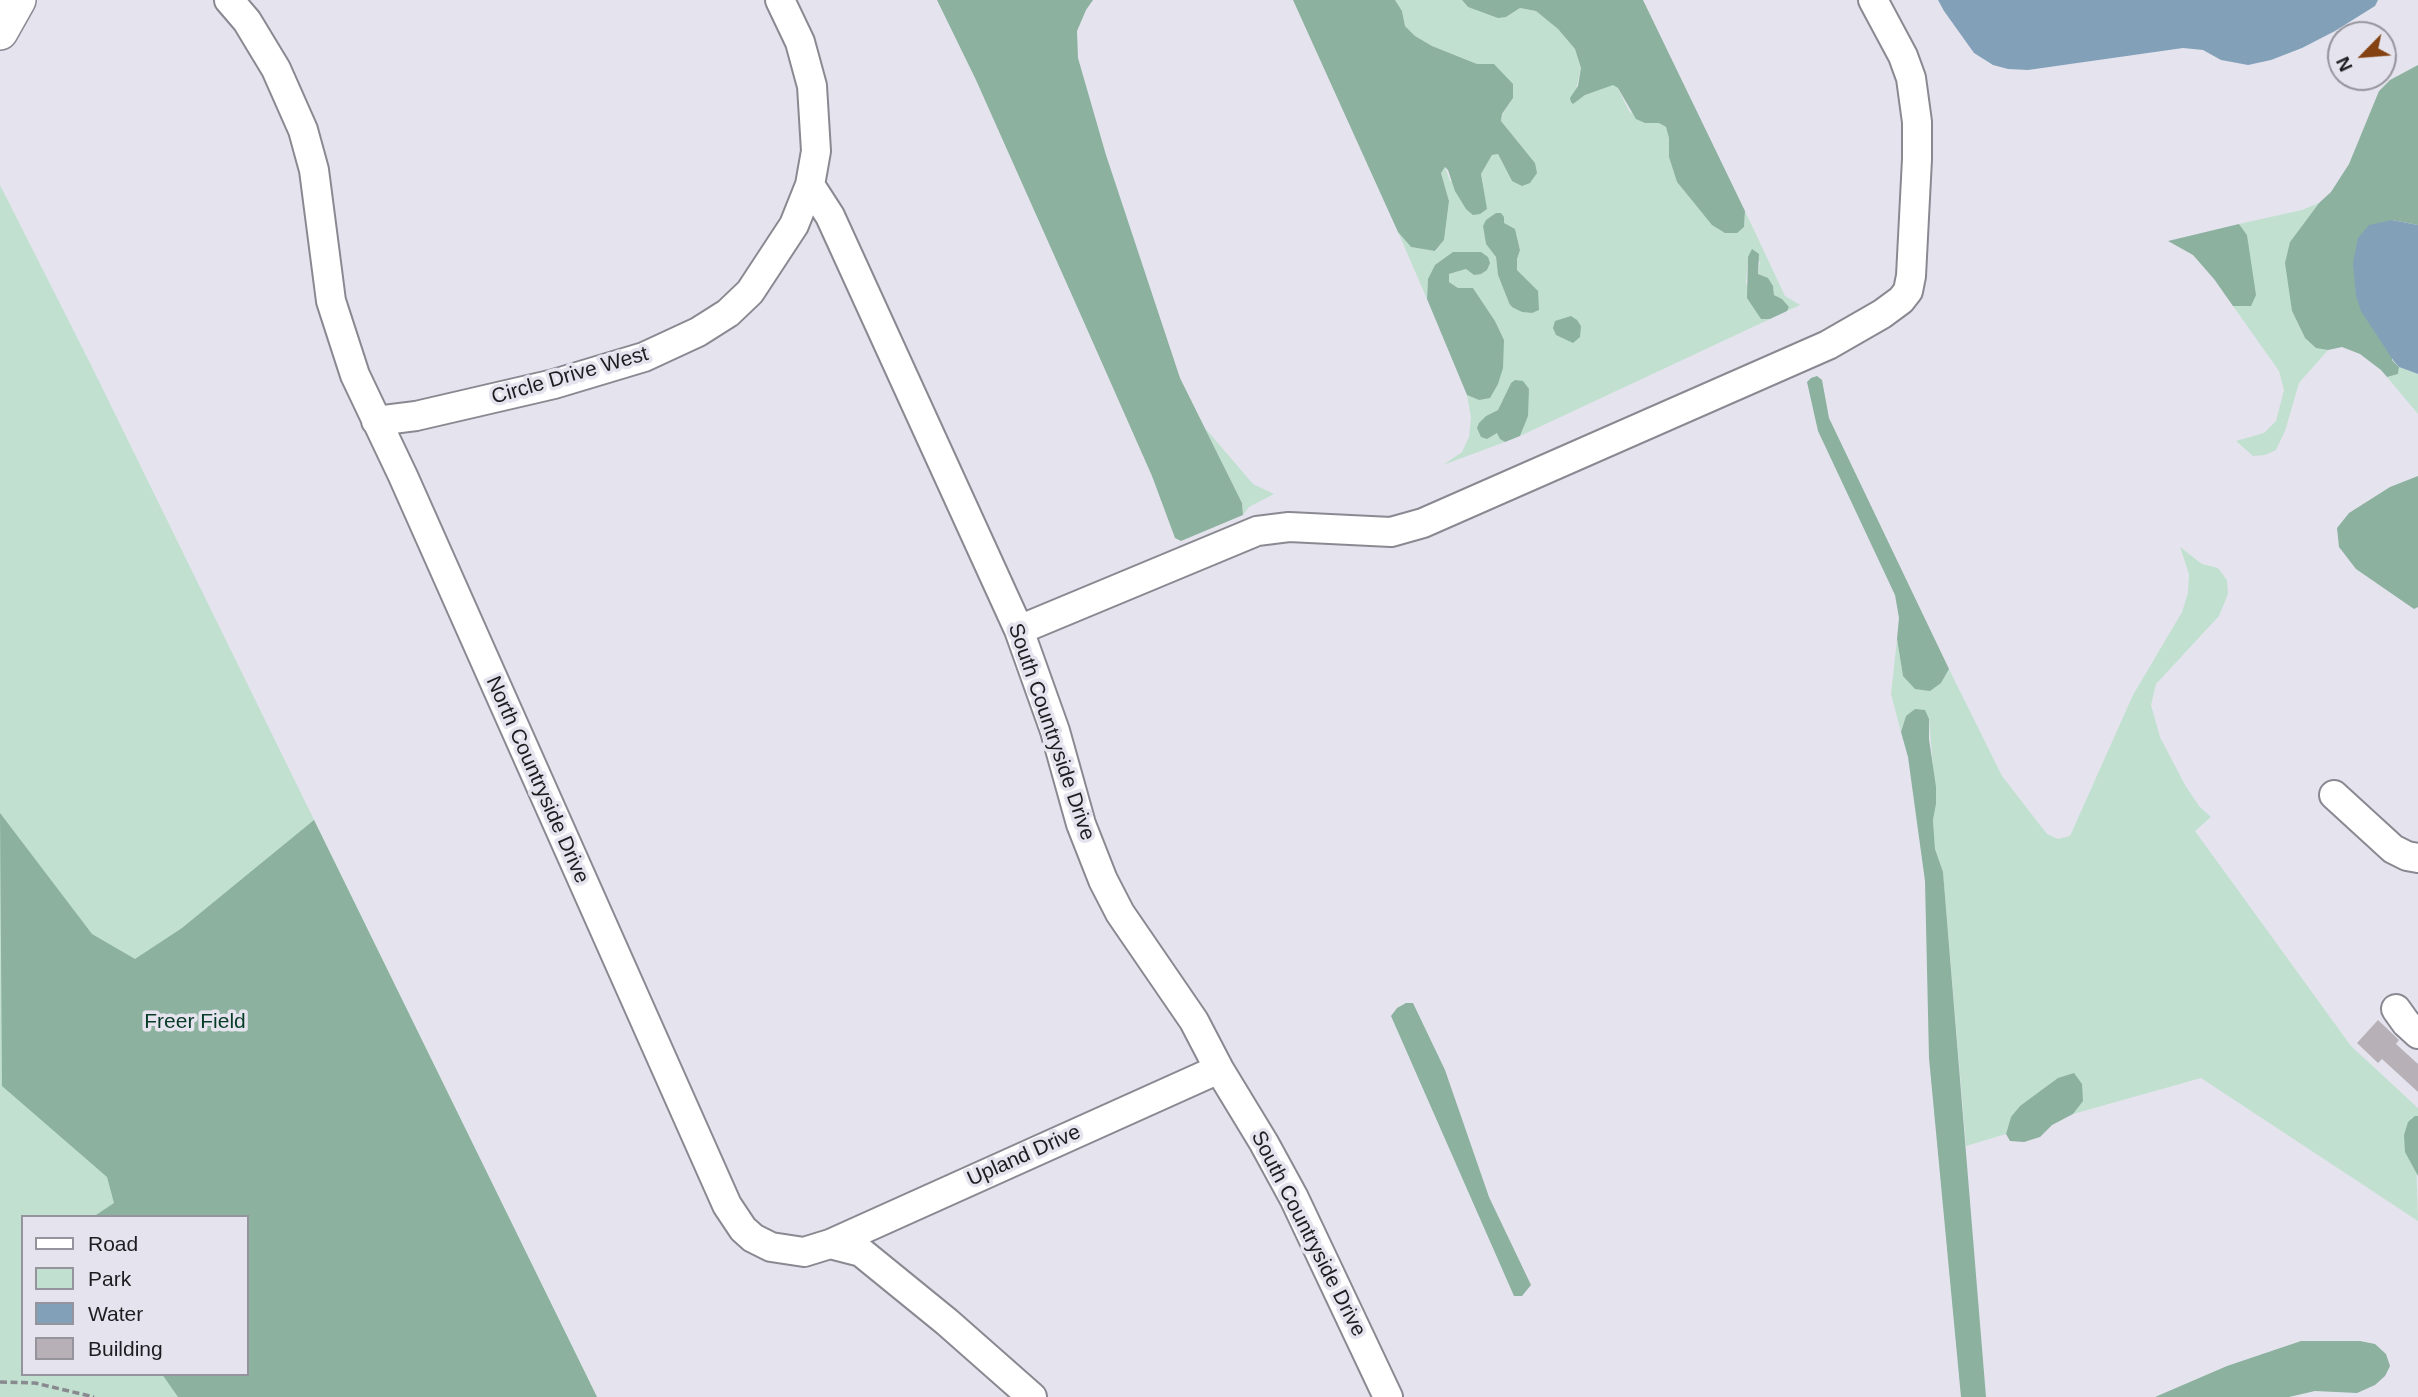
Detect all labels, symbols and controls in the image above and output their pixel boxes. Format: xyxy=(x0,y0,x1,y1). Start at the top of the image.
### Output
north arrow xyxy=(2327,21,2397,91)
text: N xyxy=(2332,54,2357,75)
street label: Circle Drive West xyxy=(489,342,651,410)
street label: South Countryside Drive xyxy=(1002,620,1100,844)
street label: North Countryside Drive xyxy=(480,673,594,887)
park label: Freer Field xyxy=(144,1009,246,1035)
street label: Upland Drive xyxy=(963,1120,1085,1192)
street label: South Countryside Drive xyxy=(1245,1127,1371,1341)
legend xyxy=(21,1215,248,1376)
text: Road xyxy=(88,1232,138,1255)
text: Park xyxy=(88,1267,131,1290)
text: Water xyxy=(88,1302,143,1325)
text: Building xyxy=(88,1337,163,1360)

